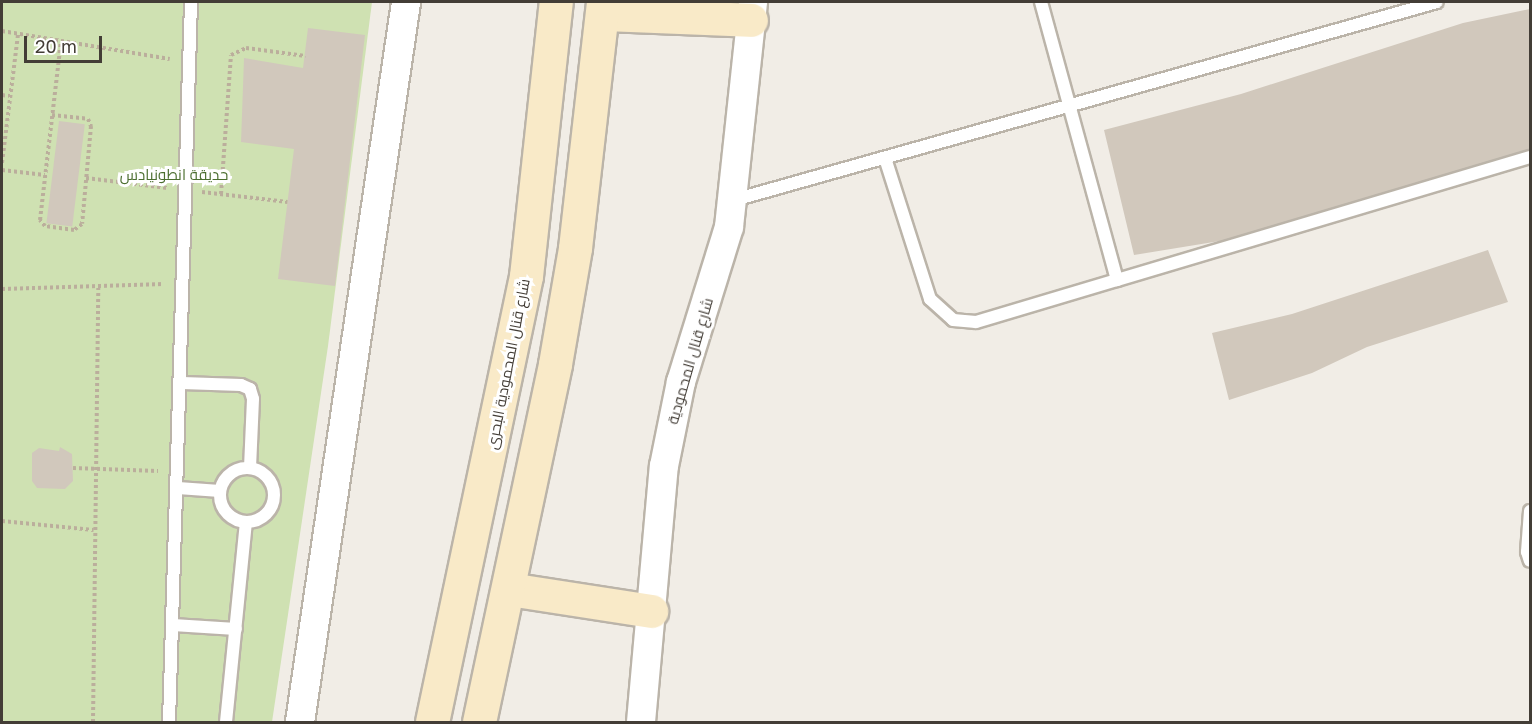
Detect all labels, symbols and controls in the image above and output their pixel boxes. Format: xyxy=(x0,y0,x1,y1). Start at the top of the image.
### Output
scale bar xyxy=(27,24,105,62)
text: 20 m xyxy=(35,35,77,57)
park label: حديقة انطونيادس xyxy=(120,166,228,184)
street label: شارع قنال المحمودية البحرى xyxy=(483,277,533,451)
street label: شارع قنال المحمودية xyxy=(663,296,717,426)

